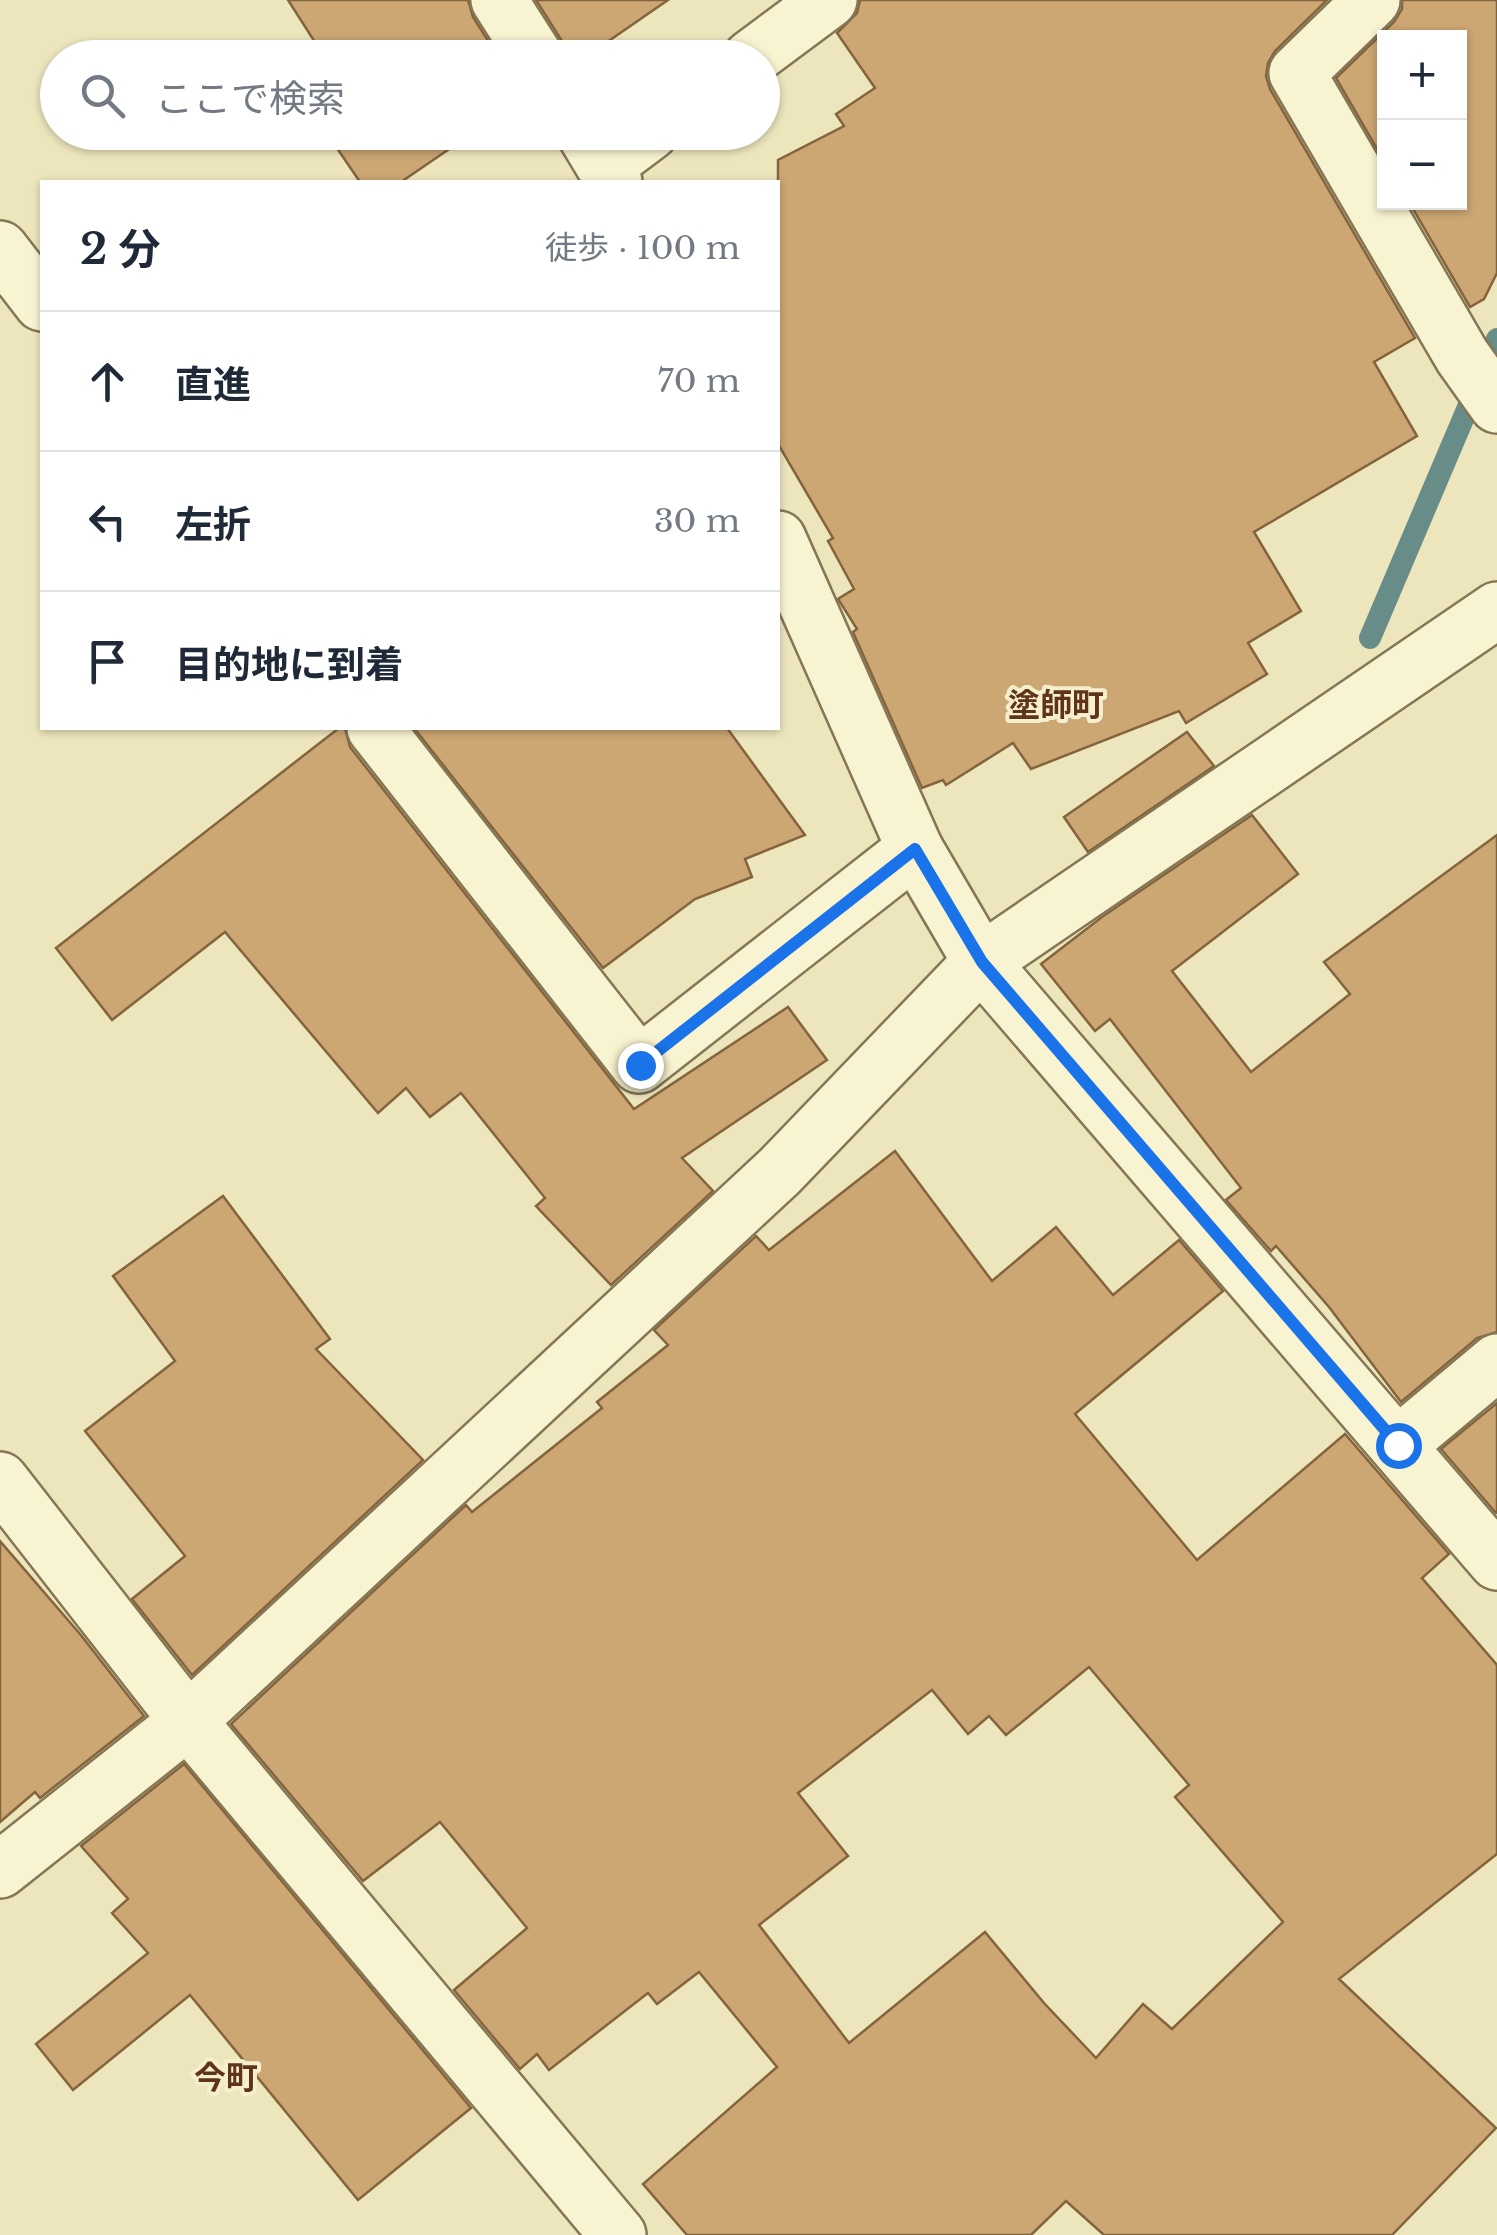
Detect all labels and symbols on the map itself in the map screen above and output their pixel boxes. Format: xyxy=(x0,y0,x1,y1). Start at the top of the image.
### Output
district label: 塗師町 xyxy=(1008,685,1104,725)
route end xyxy=(618,1043,664,1089)
route start xyxy=(1376,1423,1422,1469)
district label: 今町 xyxy=(194,2058,258,2098)

